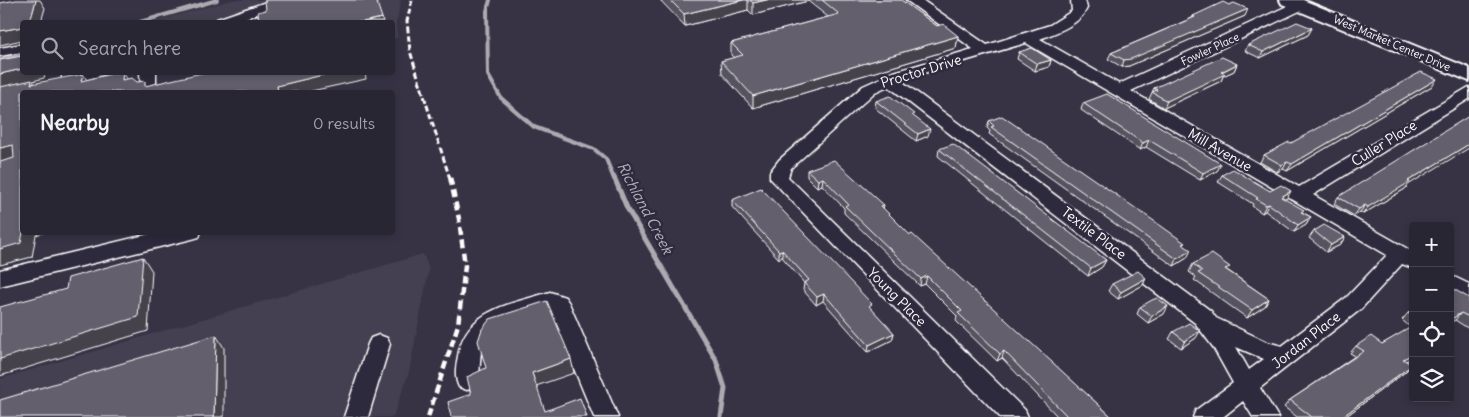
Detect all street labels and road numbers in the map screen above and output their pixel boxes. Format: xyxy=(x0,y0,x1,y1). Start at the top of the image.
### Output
street label: West Market Center Drive xyxy=(1331,12,1453,74)
street label: Fowler Place xyxy=(1179,29,1241,69)
street label: Proctor Drive xyxy=(878,50,964,92)
street label: Culler Place xyxy=(1348,116,1420,170)
street label: Mill Avenue xyxy=(1185,124,1255,176)
street label: Textile Place xyxy=(1058,203,1130,263)
street label: Young Place xyxy=(864,264,930,330)
street label: Jordan Place xyxy=(1268,308,1344,372)

